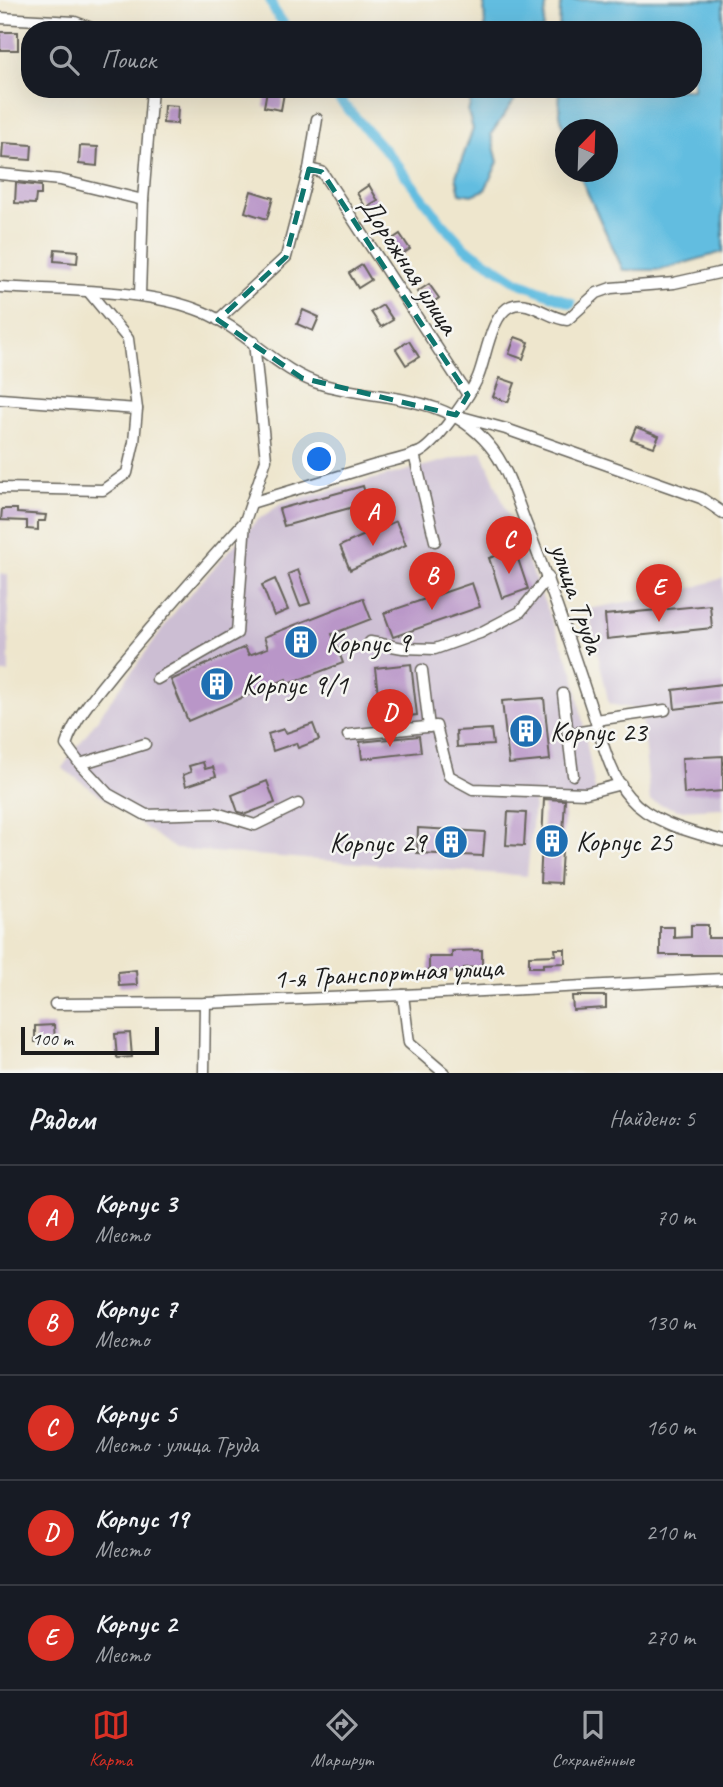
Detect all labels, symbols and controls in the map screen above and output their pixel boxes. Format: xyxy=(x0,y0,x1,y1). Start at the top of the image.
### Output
search box xyxy=(21,21,702,98)
icon: search xyxy=(45,41,83,79)
text: Поиск xyxy=(101,43,156,76)
north arrow xyxy=(555,119,618,182)
street label: Дорожная улица xyxy=(352,190,468,342)
your location xyxy=(302,442,336,476)
pin: A xyxy=(350,488,396,546)
pin: C xyxy=(486,516,532,574)
street label: улица Труда xyxy=(542,537,613,659)
pin: B xyxy=(409,552,455,610)
pin: E xyxy=(636,564,682,622)
building icon: Корпус 9 xyxy=(282,623,320,661)
place label: Корпус 9 xyxy=(326,625,412,660)
building icon: Корпус 9/1 xyxy=(198,665,236,703)
place label: Корпус 9/1 xyxy=(242,667,349,702)
pin: D xyxy=(367,689,413,747)
building icon: Корпус 23 xyxy=(507,712,545,750)
place label: Корпус 23 xyxy=(550,714,649,749)
building icon: Корпус 25 xyxy=(533,822,571,860)
building icon: Корпус 29 xyxy=(432,823,470,861)
place label: Корпус 25 xyxy=(576,824,674,859)
place label: Корпус 29 xyxy=(329,825,428,860)
street label: 1-я Транспортная улица xyxy=(272,949,505,996)
scale bar xyxy=(21,1024,159,1056)
text: 100 m xyxy=(32,1027,73,1051)
text: Рядом xyxy=(28,1100,95,1138)
text: Найдено: 5 xyxy=(609,1104,695,1133)
text: Корпус 3 xyxy=(95,1187,177,1220)
text: A xyxy=(45,1203,57,1232)
text: 70 m xyxy=(656,1203,695,1232)
text: Место xyxy=(95,1220,149,1249)
text: Корпус 7 xyxy=(95,1292,177,1325)
text: B xyxy=(45,1308,57,1337)
text: 130 m xyxy=(646,1308,695,1337)
text: Место xyxy=(95,1325,149,1354)
text: Корпус 5 xyxy=(95,1397,176,1430)
text: C xyxy=(46,1413,56,1442)
text: 160 m xyxy=(646,1413,695,1442)
text: Место · улица Труда xyxy=(95,1430,258,1459)
text: Корпус 19 xyxy=(95,1502,188,1535)
text: D xyxy=(44,1518,58,1547)
text: 210 m xyxy=(646,1518,695,1547)
text: Место xyxy=(95,1535,149,1564)
text: Корпус 2 xyxy=(95,1607,177,1640)
text: E xyxy=(45,1623,57,1652)
text: 270 m xyxy=(646,1623,695,1652)
text: Место xyxy=(95,1640,149,1669)
tab: Карта xyxy=(89,1706,132,1772)
tab: Маршрут xyxy=(311,1706,373,1772)
tab: Сохранённые xyxy=(551,1706,634,1772)

